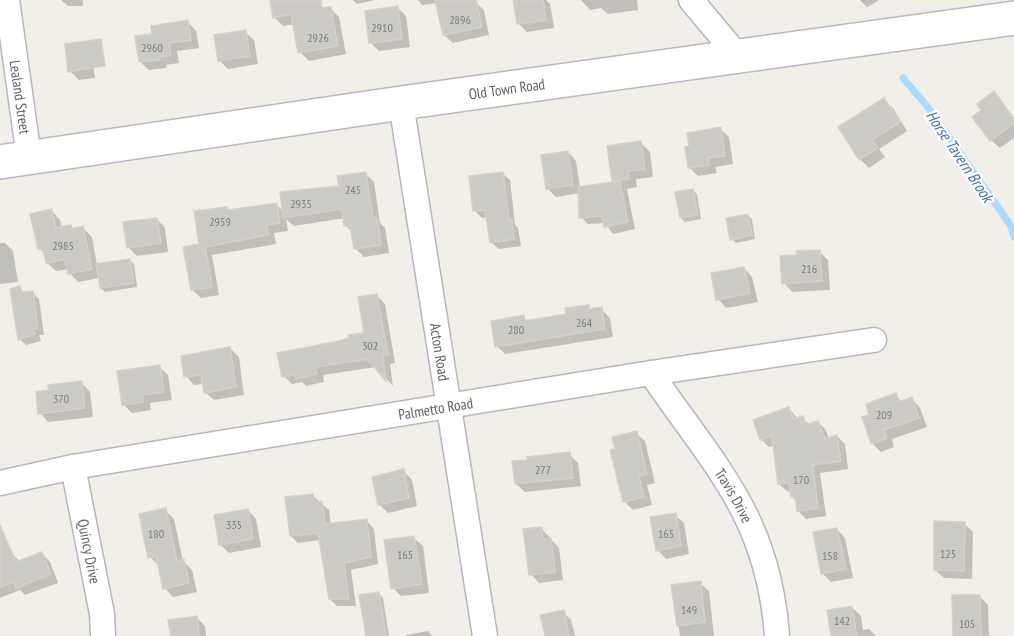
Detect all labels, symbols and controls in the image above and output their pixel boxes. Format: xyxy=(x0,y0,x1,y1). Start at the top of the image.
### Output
house number: 2896 xyxy=(449,12,471,27)
house number: 2910 xyxy=(371,20,393,35)
house number: 2926 xyxy=(307,30,329,45)
house number: 2960 xyxy=(141,40,163,55)
street label: Lealand Street xyxy=(6,59,35,135)
street label: Old Town Road xyxy=(467,74,546,103)
water label: Horse Tavern Brook xyxy=(922,106,999,207)
house number: 245 xyxy=(345,182,361,197)
house number: 2935 xyxy=(290,196,312,211)
house number: 2959 xyxy=(209,214,231,229)
house number: 2985 xyxy=(52,238,74,253)
house number: 216 xyxy=(801,261,817,276)
house number: 264 xyxy=(576,315,593,330)
street label: Acton Road xyxy=(426,322,454,382)
house number: 280 xyxy=(508,322,524,337)
house number: 302 xyxy=(362,338,378,353)
house number: 370 xyxy=(53,391,69,406)
street label: Palmetto Road xyxy=(397,393,474,423)
house number: 209 xyxy=(876,407,892,422)
house number: 277 xyxy=(535,462,551,477)
street label: Travis Drive xyxy=(711,464,757,526)
house number: 170 xyxy=(793,472,809,487)
street label: Quincy Drive xyxy=(74,517,105,585)
house number: 335 xyxy=(226,517,242,532)
house number: 180 xyxy=(148,526,164,541)
house number: 165 xyxy=(658,526,674,541)
house number: 125 xyxy=(940,546,956,561)
house number: 165 xyxy=(397,547,413,562)
house number: 158 xyxy=(822,548,838,563)
house number: 149 xyxy=(681,602,697,617)
house number: 142 xyxy=(834,613,850,628)
house number: 105 xyxy=(959,616,975,631)

